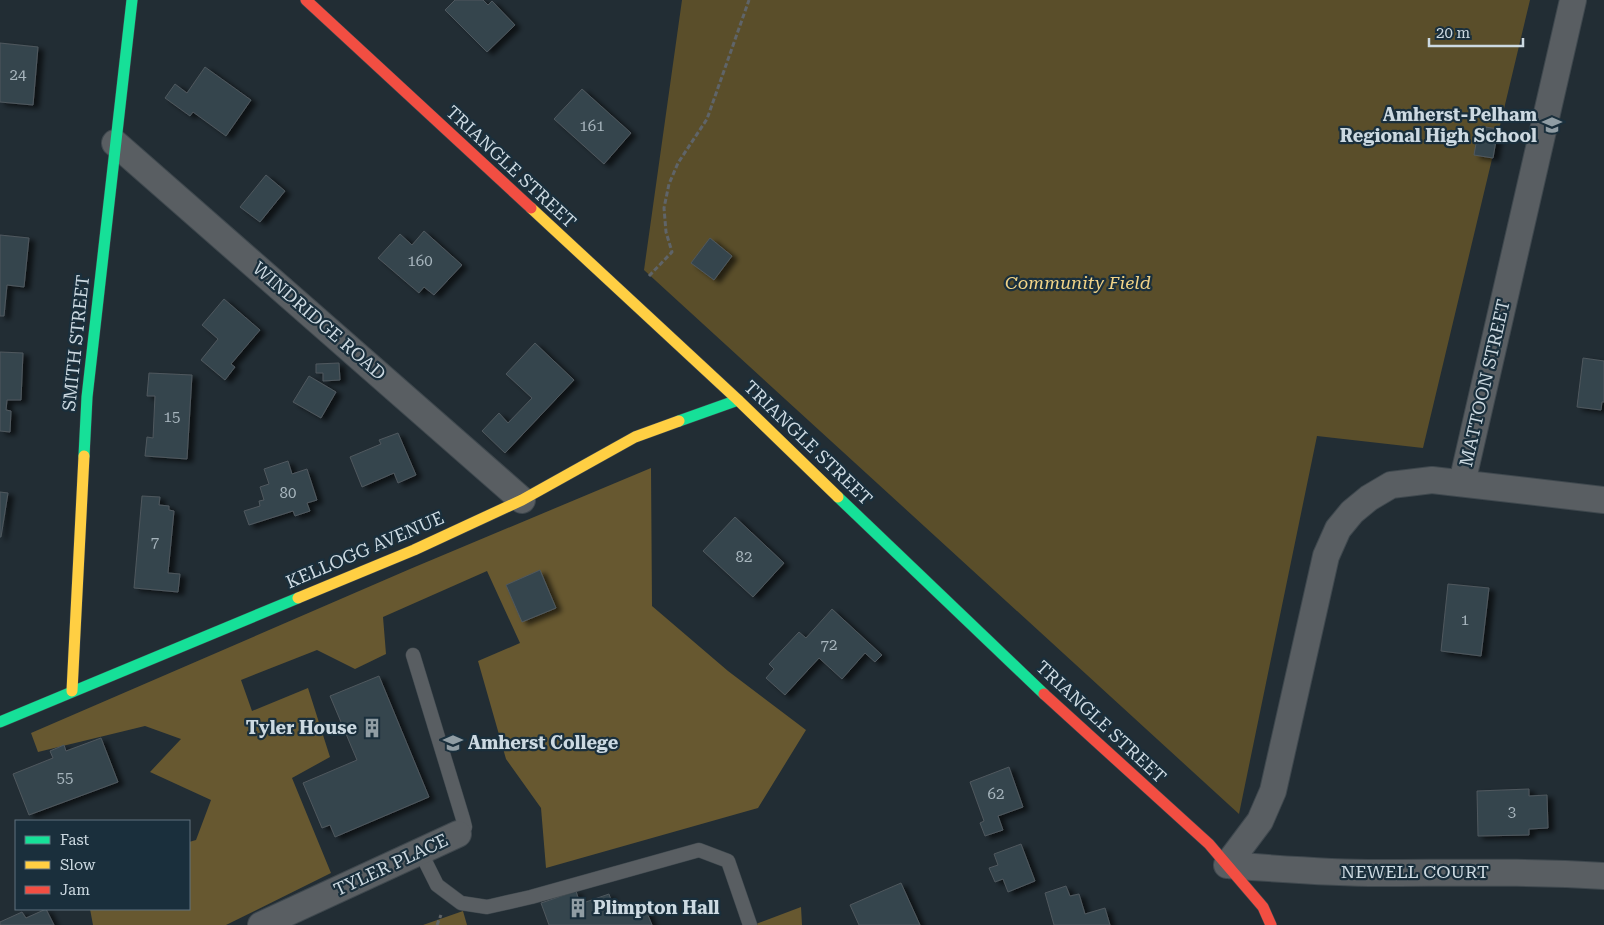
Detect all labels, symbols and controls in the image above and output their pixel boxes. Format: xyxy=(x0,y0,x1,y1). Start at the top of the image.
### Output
scale bar xyxy=(1429,15,1523,47)
text: 20 m xyxy=(1436,24,1471,42)
house number: 24 xyxy=(10,66,27,84)
street label: TRIANGLE STREET xyxy=(442,101,581,232)
place label: Amherst-Pelham Regional High School xyxy=(1340,104,1538,146)
school or university icon: Amherst-Pelham Regional High School xyxy=(1541,114,1563,136)
house number: 161 xyxy=(579,117,605,135)
house number: 160 xyxy=(407,252,433,270)
street label: WINDRIDGE ROAD xyxy=(249,257,390,384)
park label: Community Field xyxy=(1005,272,1151,293)
street label: SMITH STREET xyxy=(58,274,93,412)
street label: MATTOON STREET xyxy=(1455,297,1514,469)
street label: TRIANGLE STREET xyxy=(740,376,877,509)
house number: 15 xyxy=(164,408,180,426)
house number: 80 xyxy=(280,484,296,502)
street label: KELLOGG AVENUE xyxy=(283,507,447,592)
house number: 7 xyxy=(151,533,159,551)
house number: 82 xyxy=(736,548,752,566)
house number: 1 xyxy=(1461,611,1469,629)
house number: 72 xyxy=(821,636,837,654)
street label: TRIANGLE STREET xyxy=(1032,656,1171,787)
place label: Tyler House xyxy=(246,717,357,738)
building icon: Tyler House xyxy=(361,717,383,739)
school or university icon: Amherst College xyxy=(442,732,464,754)
place label: Amherst College xyxy=(468,732,619,753)
house number: 55 xyxy=(57,769,73,787)
house number: 62 xyxy=(988,785,1004,803)
house number: 3 xyxy=(1508,803,1516,821)
legend xyxy=(15,820,190,910)
street label: TYLER PLACE xyxy=(330,829,451,900)
text: Fast xyxy=(60,831,90,849)
text: Slow xyxy=(60,856,96,874)
street label: NEWELL COURT xyxy=(1341,861,1489,882)
text: Jam xyxy=(60,881,90,899)
building icon: Plimpton Hall xyxy=(567,897,589,919)
place label: Plimpton Hall xyxy=(593,897,720,918)

